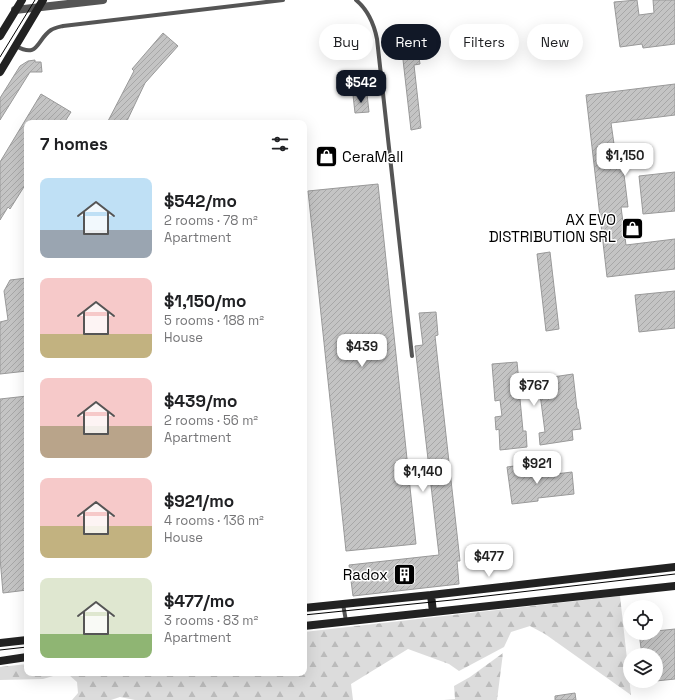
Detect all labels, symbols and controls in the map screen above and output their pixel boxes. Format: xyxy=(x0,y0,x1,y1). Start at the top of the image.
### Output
chip: Buy xyxy=(319,24,373,60)
chip: Rent xyxy=(381,24,441,60)
chip: Filters xyxy=(449,24,519,60)
chip: New xyxy=(527,24,583,60)
pin: $542 xyxy=(337,70,385,104)
text: $542 xyxy=(345,74,377,91)
text: 7 homes xyxy=(40,133,108,155)
icon: filters xyxy=(269,133,291,155)
shop icon: CeraMall xyxy=(313,143,339,169)
pin: $1,150 xyxy=(592,143,658,177)
place label: CeraMall xyxy=(342,147,404,166)
text: $1,150 xyxy=(605,147,645,164)
text: $542/mo xyxy=(164,190,237,212)
icon: home xyxy=(72,194,120,242)
place label: AX EVO DISTRIBUTION SRL xyxy=(489,210,616,246)
text: 2 rooms · 78 m² xyxy=(164,212,258,229)
shop icon: AX EVO DISTRIBUTION SRL xyxy=(619,215,645,241)
text: Apartment xyxy=(164,229,232,246)
text: $1,150/mo xyxy=(164,290,247,312)
icon: home xyxy=(72,294,120,342)
text: 5 rooms · 188 m² xyxy=(164,312,264,329)
text: House xyxy=(164,329,203,346)
pin: $439 xyxy=(338,334,386,368)
text: $439 xyxy=(346,338,378,355)
pin: $767 xyxy=(510,373,558,407)
text: $767 xyxy=(519,377,549,394)
text: $439/mo xyxy=(164,390,237,412)
icon: home xyxy=(72,394,120,442)
text: 2 rooms · 56 m² xyxy=(164,412,258,429)
text: Apartment xyxy=(164,429,232,446)
pin: $921 xyxy=(513,451,561,485)
text: $921 xyxy=(522,455,552,472)
pin: $1,140 xyxy=(390,459,456,493)
text: $1,140 xyxy=(403,463,443,480)
text: $921/mo xyxy=(164,490,234,512)
icon: home xyxy=(72,494,120,542)
text: 4 rooms · 136 m² xyxy=(164,512,264,529)
text: House xyxy=(164,529,203,546)
pin: $477 xyxy=(465,544,513,578)
text: $477 xyxy=(474,548,504,565)
building icon: Radox xyxy=(391,561,417,587)
place label: Radox xyxy=(343,565,388,584)
text: $477/mo xyxy=(164,590,235,612)
icon: home xyxy=(72,594,120,642)
map controls xyxy=(623,600,663,688)
button: locate xyxy=(623,600,663,640)
text: 3 rooms · 83 m² xyxy=(164,612,258,629)
text: Apartment xyxy=(164,629,232,646)
button: layers xyxy=(623,648,663,688)

